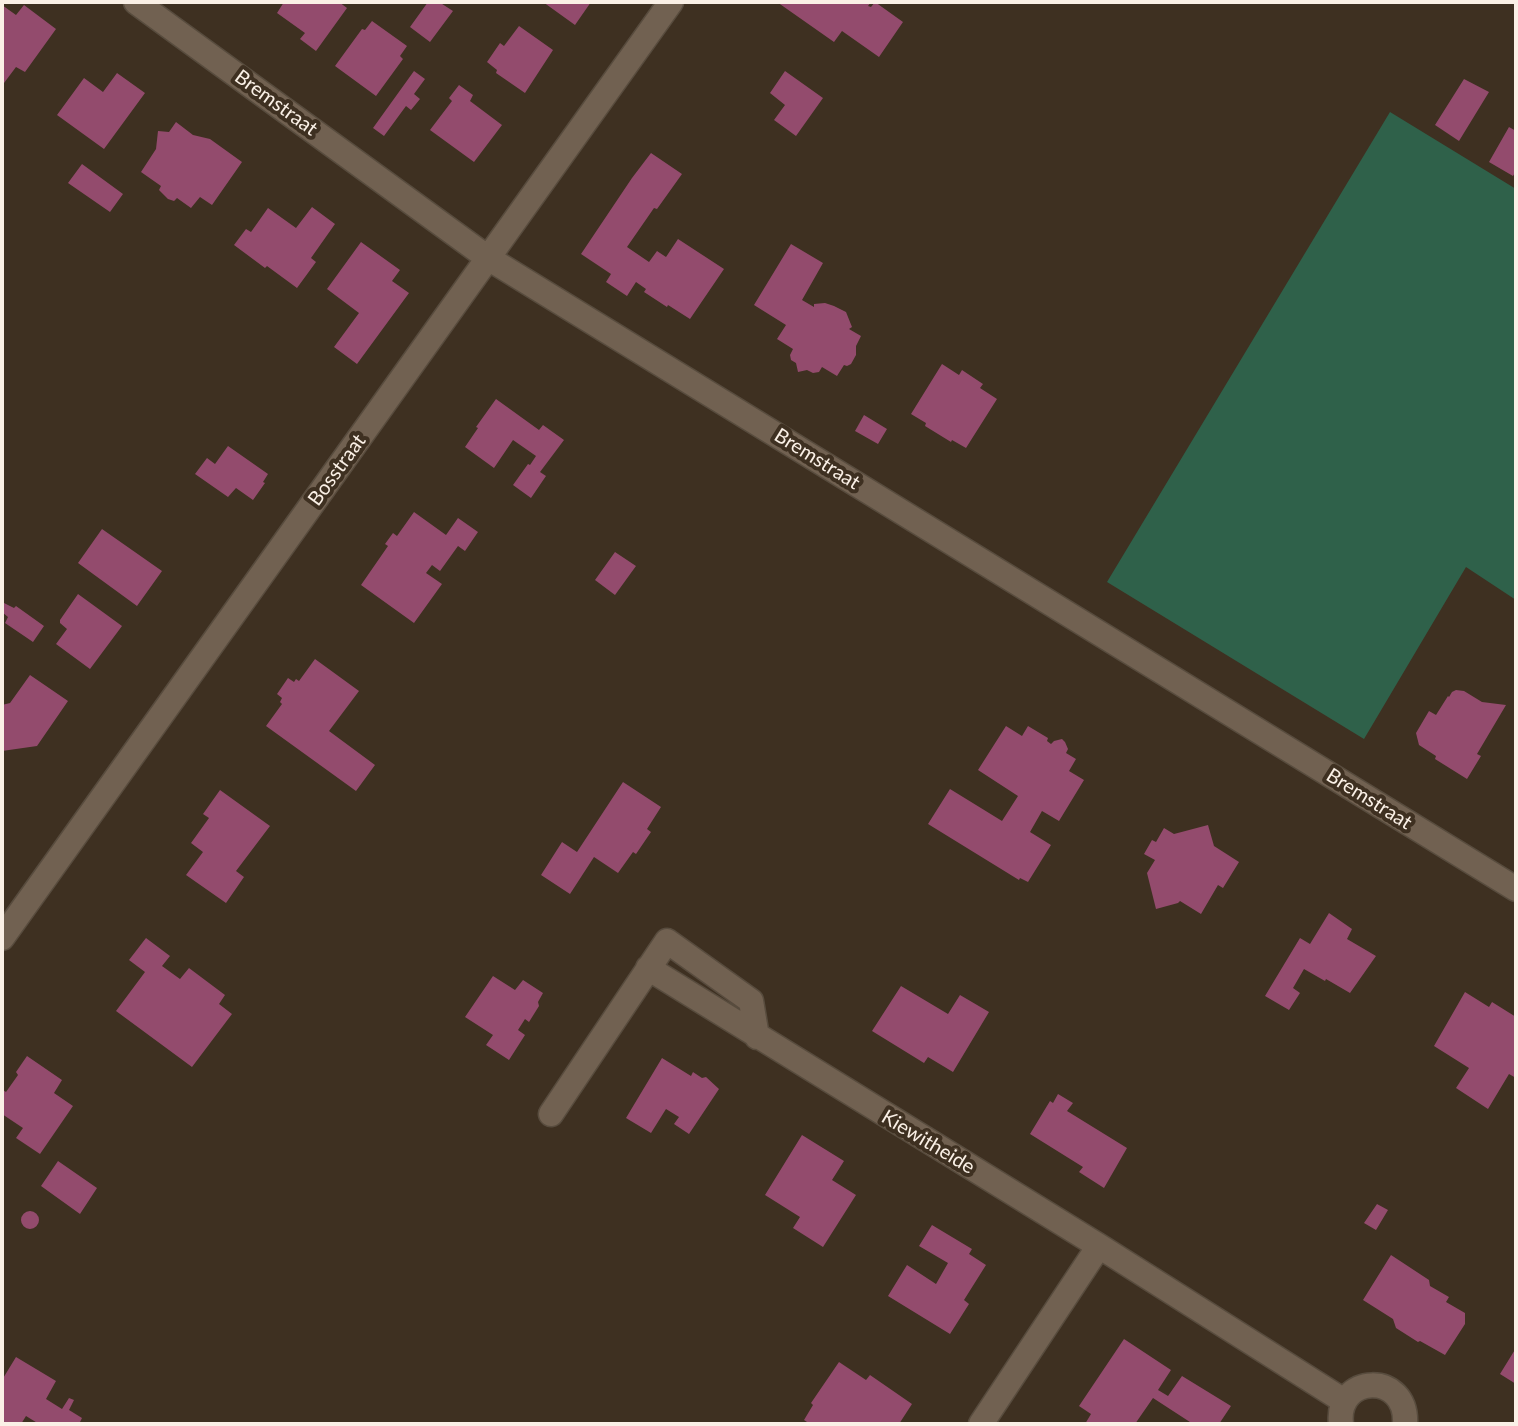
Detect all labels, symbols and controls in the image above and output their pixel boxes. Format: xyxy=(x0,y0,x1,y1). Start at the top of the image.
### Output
street label: Bremstraat xyxy=(230,65,322,141)
street label: Bremstraat xyxy=(770,423,864,495)
street label: Bosstraat xyxy=(303,430,371,510)
street label: Bremstraat xyxy=(1322,763,1416,835)
street label: Kiewitheide xyxy=(877,1105,979,1179)

